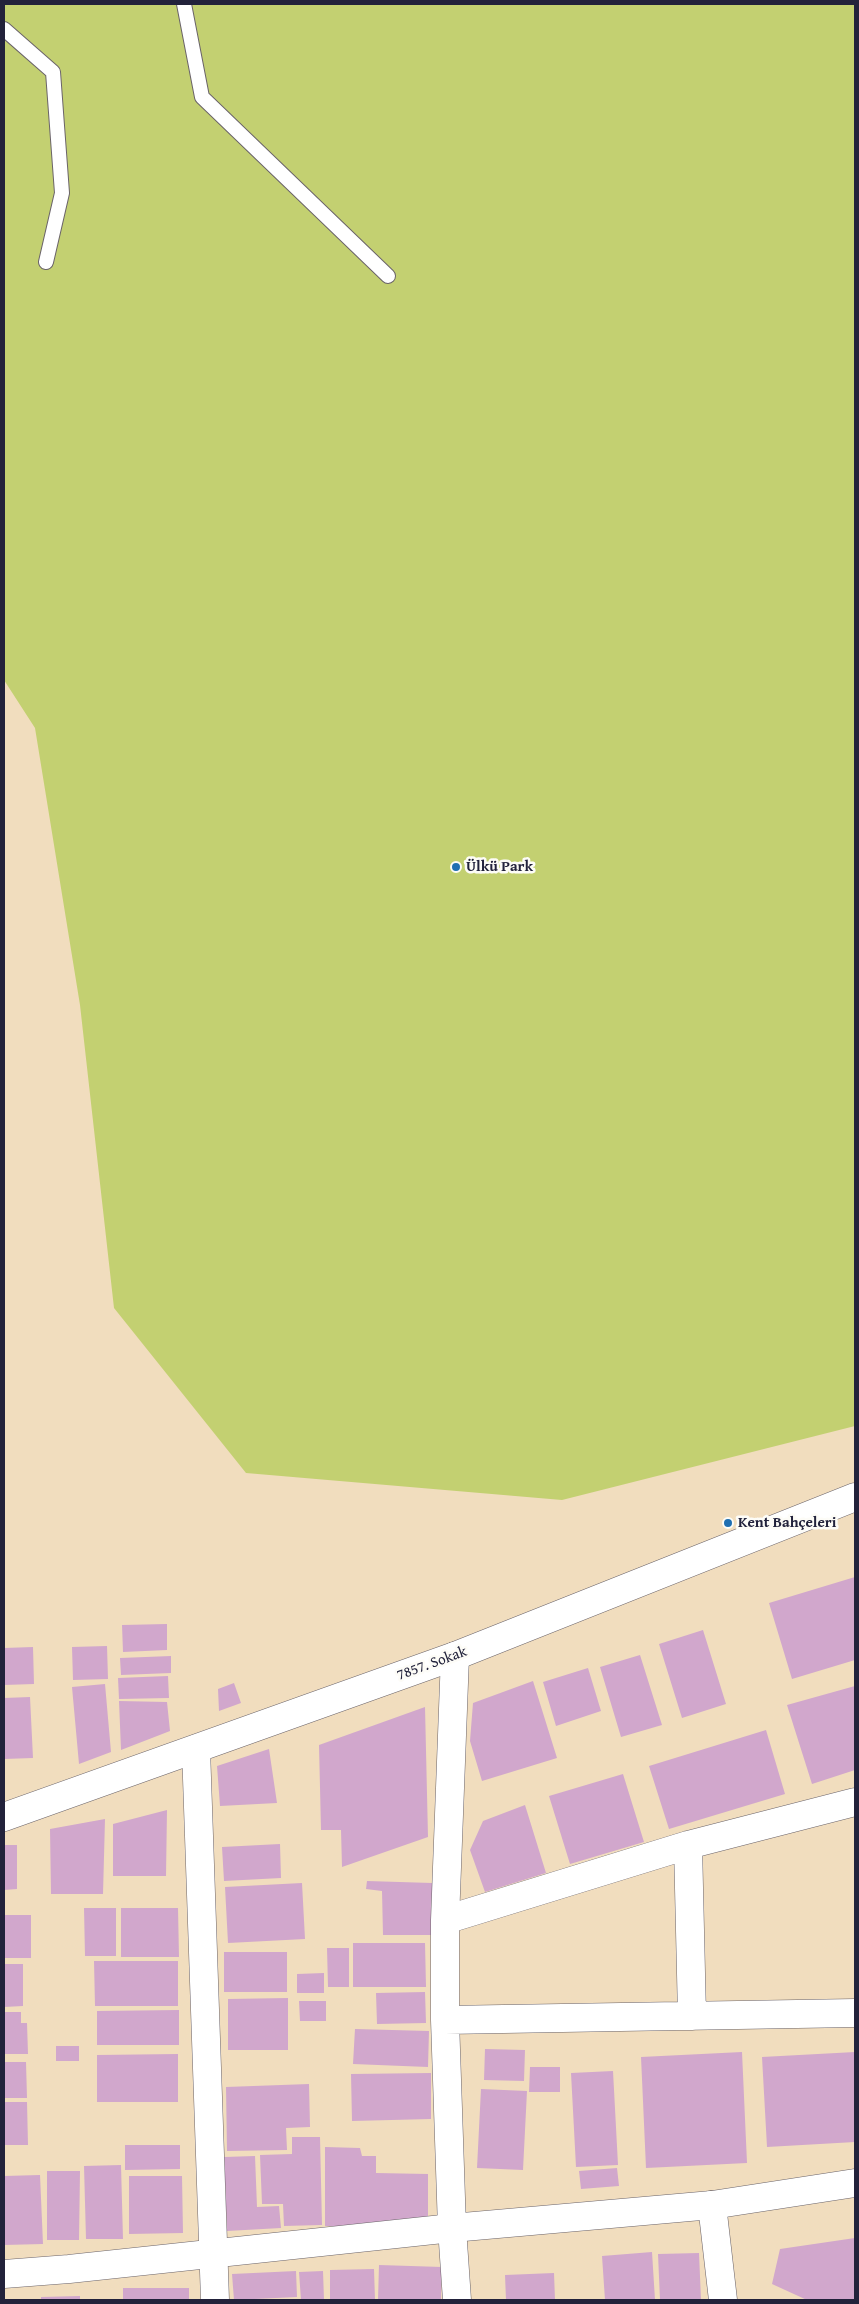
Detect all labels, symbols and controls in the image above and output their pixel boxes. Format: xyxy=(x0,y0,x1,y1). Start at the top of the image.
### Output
place label: Ülkü Park xyxy=(466,858,533,876)
marker: Ülkü Park xyxy=(450,861,462,873)
place label: Kent Bahçeleri xyxy=(738,1514,836,1532)
marker: Kent Bahçeleri xyxy=(722,1517,734,1529)
street label: 7857. Sokak xyxy=(395,1643,469,1685)

